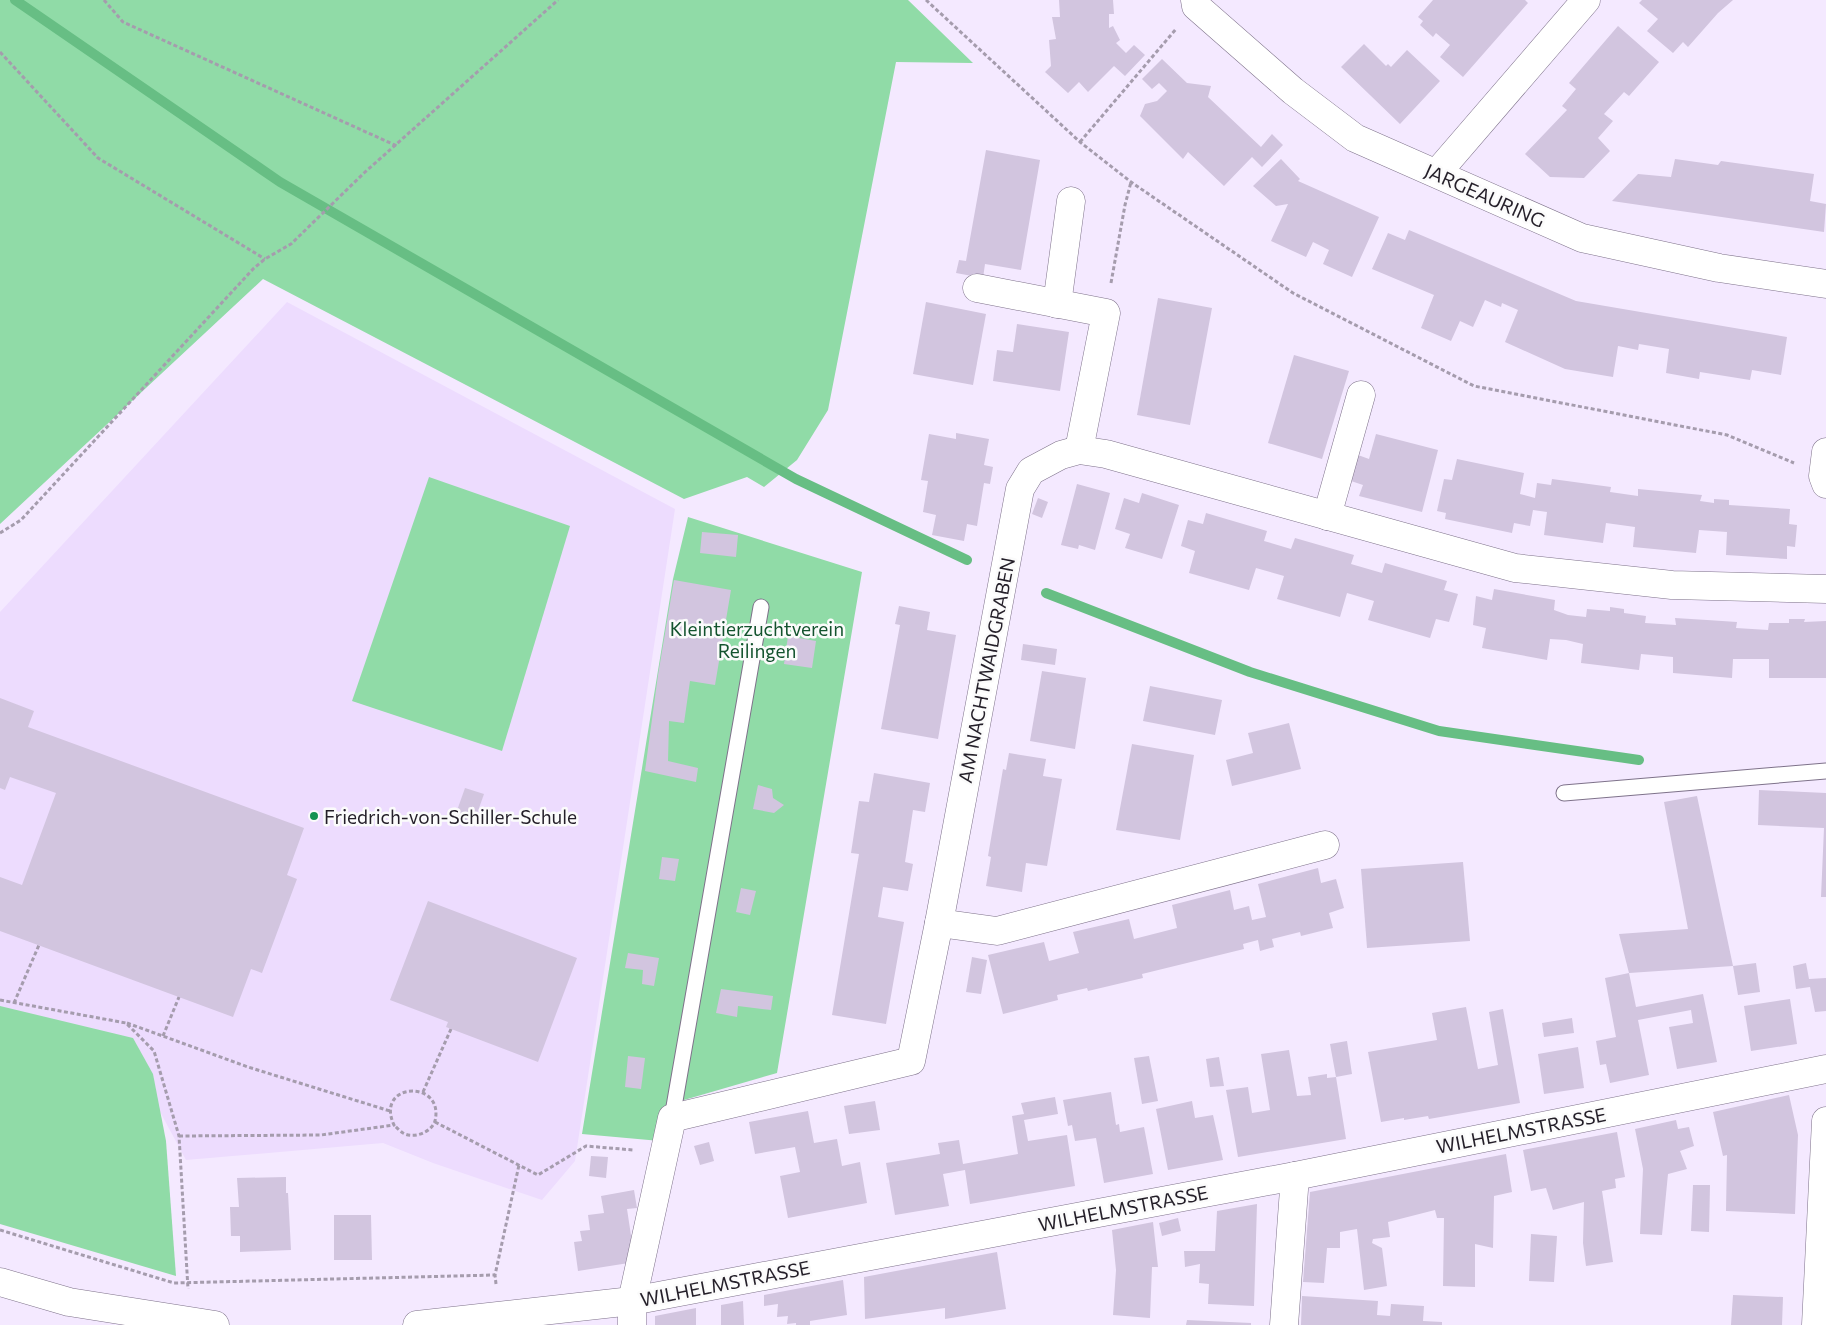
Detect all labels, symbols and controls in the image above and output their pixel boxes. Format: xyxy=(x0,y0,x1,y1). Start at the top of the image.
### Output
street label: JARGEAURING xyxy=(1421,158,1549,232)
street label: AM NACHTWAIDGRABEN xyxy=(953,555,1019,785)
park label: Kleintierzuchtverein Reilingen xyxy=(670,617,844,662)
place label: Friedrich-von-Schiller-Schule xyxy=(324,805,577,828)
marker: Friedrich-von-Schiller-Schule xyxy=(308,810,320,822)
street label: WILHELMSTRASSE xyxy=(1434,1102,1608,1158)
street label: WILHELMSTRASSE xyxy=(1036,1180,1210,1236)
street label: WILHELMSTRASSE xyxy=(638,1255,812,1311)

